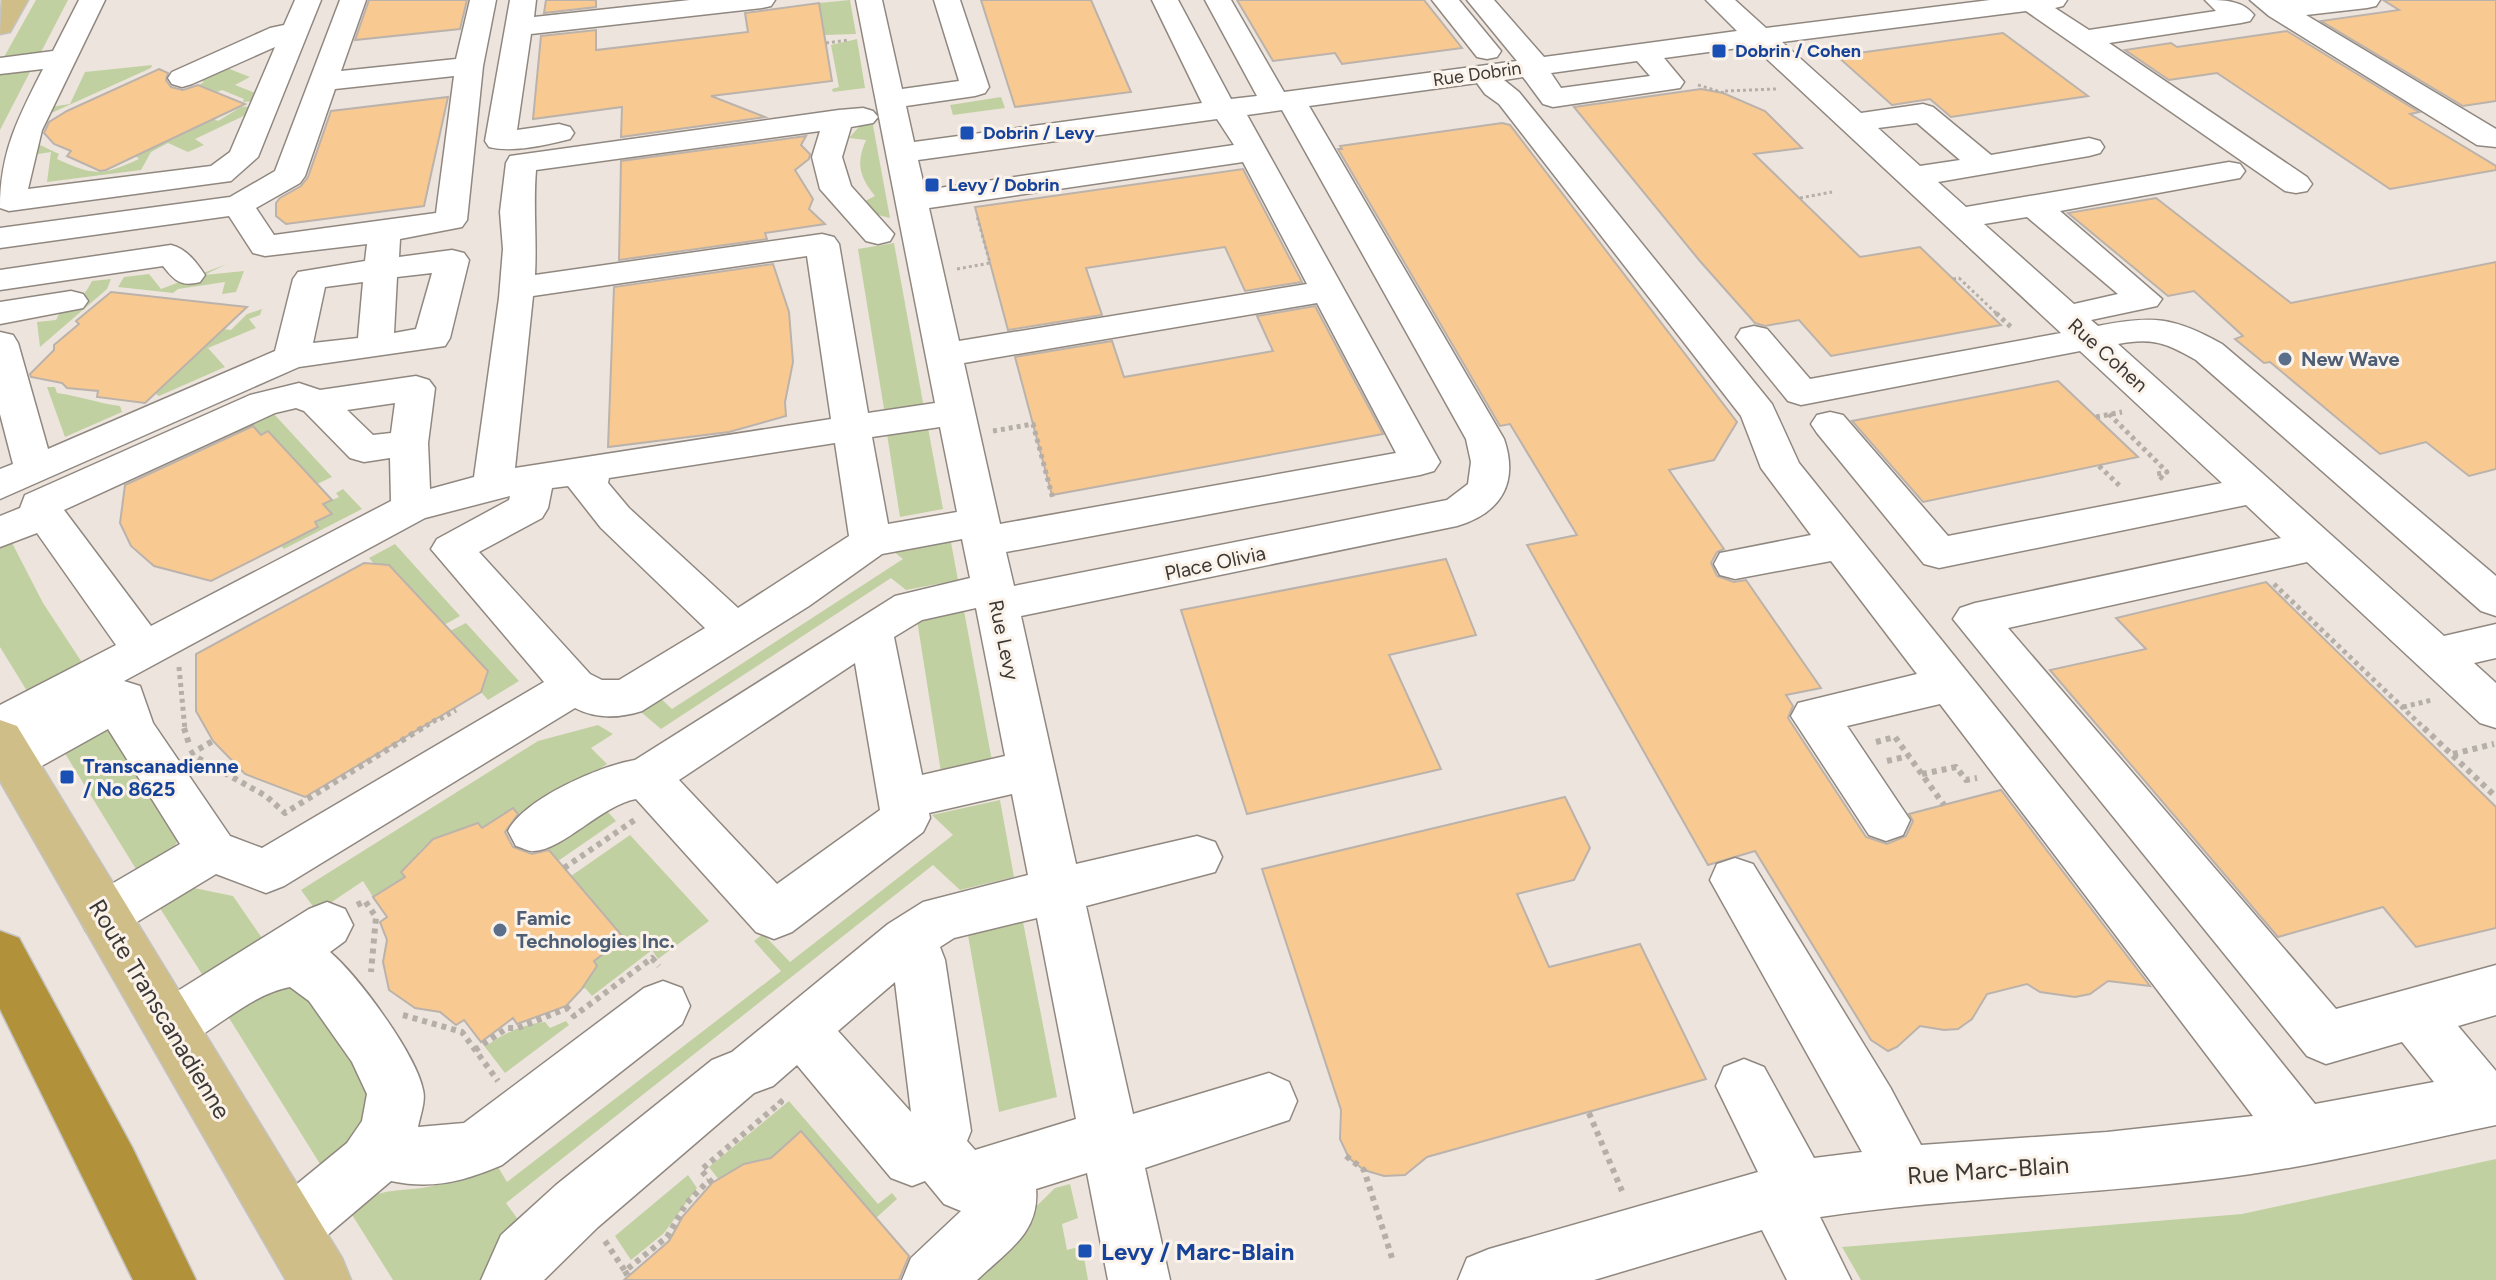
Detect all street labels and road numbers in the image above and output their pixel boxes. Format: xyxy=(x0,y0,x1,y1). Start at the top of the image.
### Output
street label: Rue Dobrin xyxy=(1431,57,1523,91)
street label: Rue Cohen xyxy=(2063,313,2153,397)
street label: Place Olivia xyxy=(1162,541,1268,585)
street label: Rue Levy xyxy=(984,598,1024,683)
street label: Route Transcanadienne xyxy=(83,894,237,1124)
street label: Rue Marc-Blain xyxy=(1906,1150,2070,1190)

